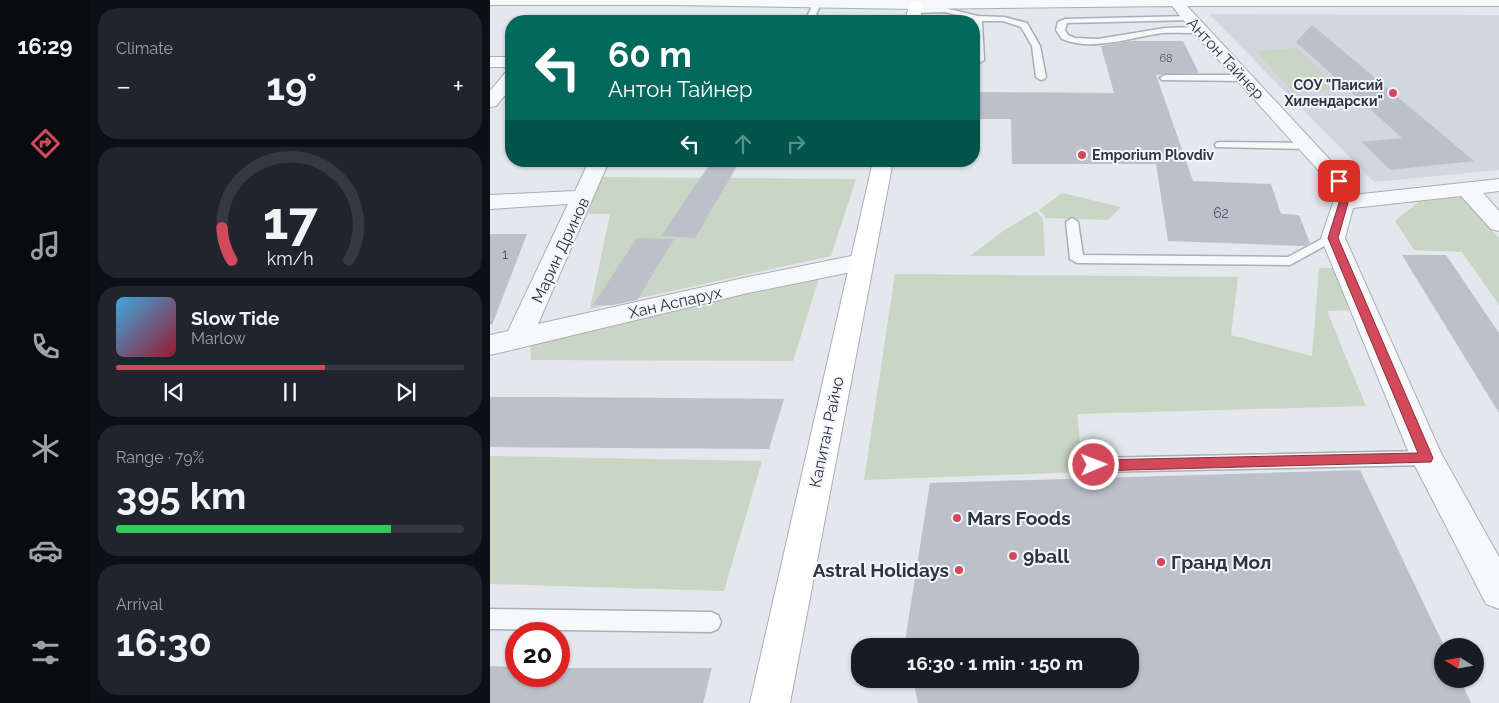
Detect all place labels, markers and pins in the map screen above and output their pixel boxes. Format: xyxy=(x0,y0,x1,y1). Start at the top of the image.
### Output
place label: СОУ "Паисий Хилендарски" xyxy=(1283,77,1383,109)
marker: СОУ "Паисий Хилендарски" xyxy=(1387,87,1399,99)
place label: Emporium Plovdiv xyxy=(1092,147,1214,163)
marker: Emporium Plovdiv xyxy=(1076,149,1088,161)
pin xyxy=(1318,160,1360,202)
place label: Mars Foods xyxy=(967,507,1071,529)
marker: Mars Foods xyxy=(951,512,963,524)
place label: 9ball xyxy=(1023,545,1070,567)
marker: 9ball xyxy=(1007,550,1019,562)
place label: Гранд Мол xyxy=(1171,551,1271,573)
marker: Гранд Мол xyxy=(1155,556,1167,568)
place label: Astral Holidays xyxy=(813,559,949,581)
marker: Astral Holidays xyxy=(953,564,965,576)

